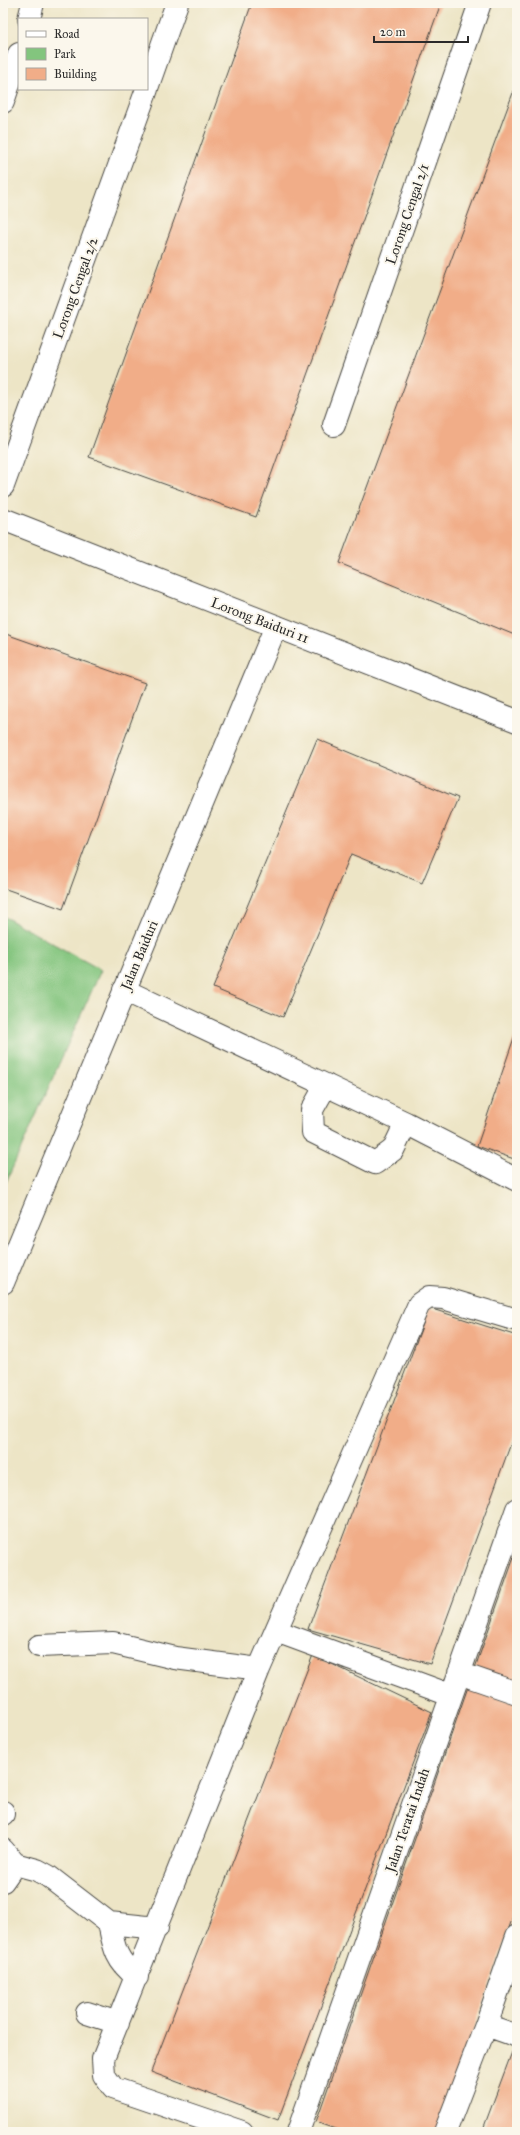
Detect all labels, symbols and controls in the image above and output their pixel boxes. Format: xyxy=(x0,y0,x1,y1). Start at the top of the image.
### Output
legend xyxy=(18,18,148,90)
scale bar xyxy=(374,18,468,44)
text: 20 m xyxy=(380,25,406,39)
text: Road xyxy=(54,27,80,41)
text: Park xyxy=(54,47,76,61)
text: Building xyxy=(54,67,97,82)
street label: Lorong Cengal 2/1 xyxy=(382,161,433,267)
street label: Lorong Cengal 2/2 xyxy=(49,235,102,341)
street label: Lorong Baiduri 11 xyxy=(208,594,312,647)
street label: Jalan Baiduri xyxy=(116,918,163,995)
street label: Jalan Teratai Indah xyxy=(381,1766,434,1877)

